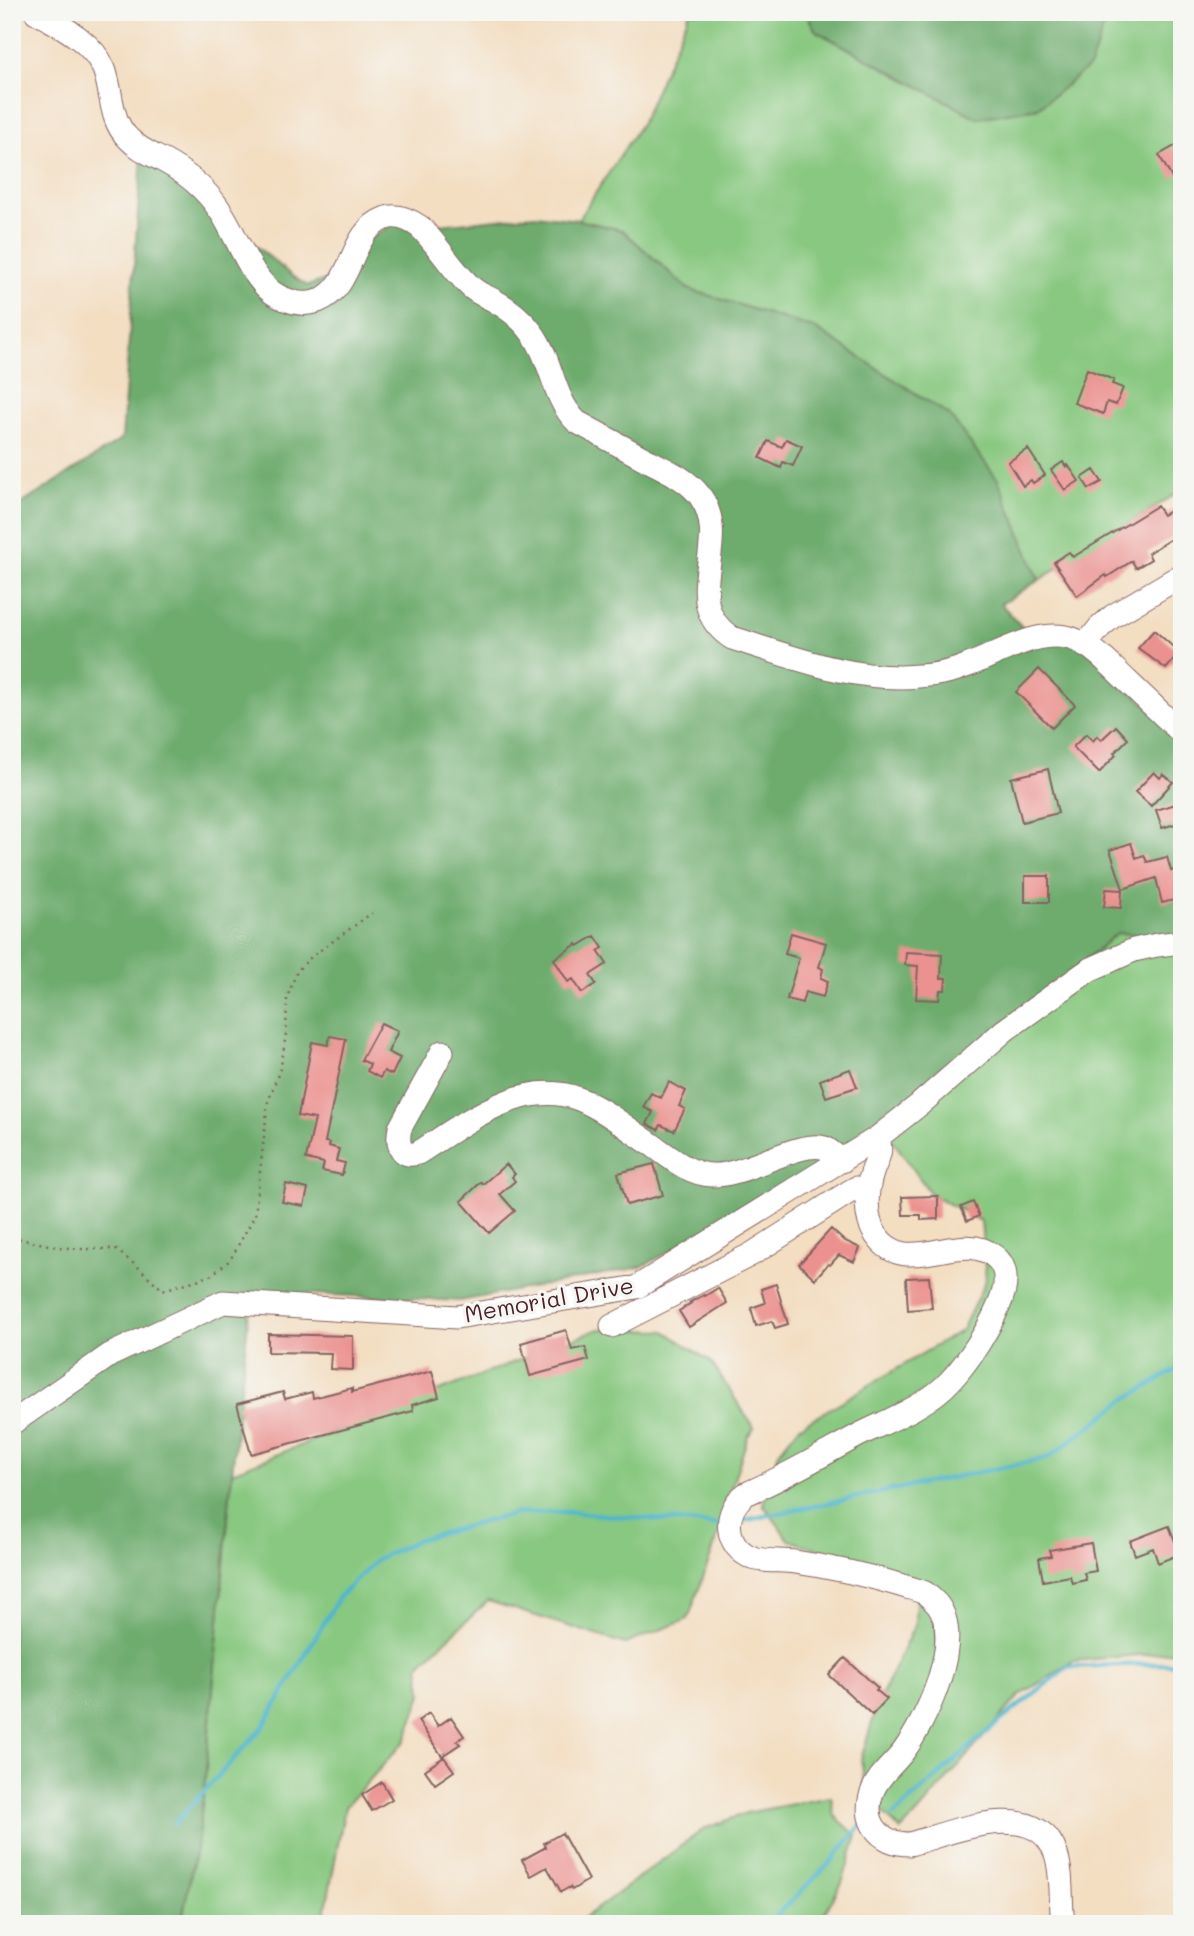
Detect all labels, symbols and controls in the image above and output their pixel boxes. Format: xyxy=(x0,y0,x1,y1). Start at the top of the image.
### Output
street label: Memorial Drive xyxy=(462,1269,636,1329)

